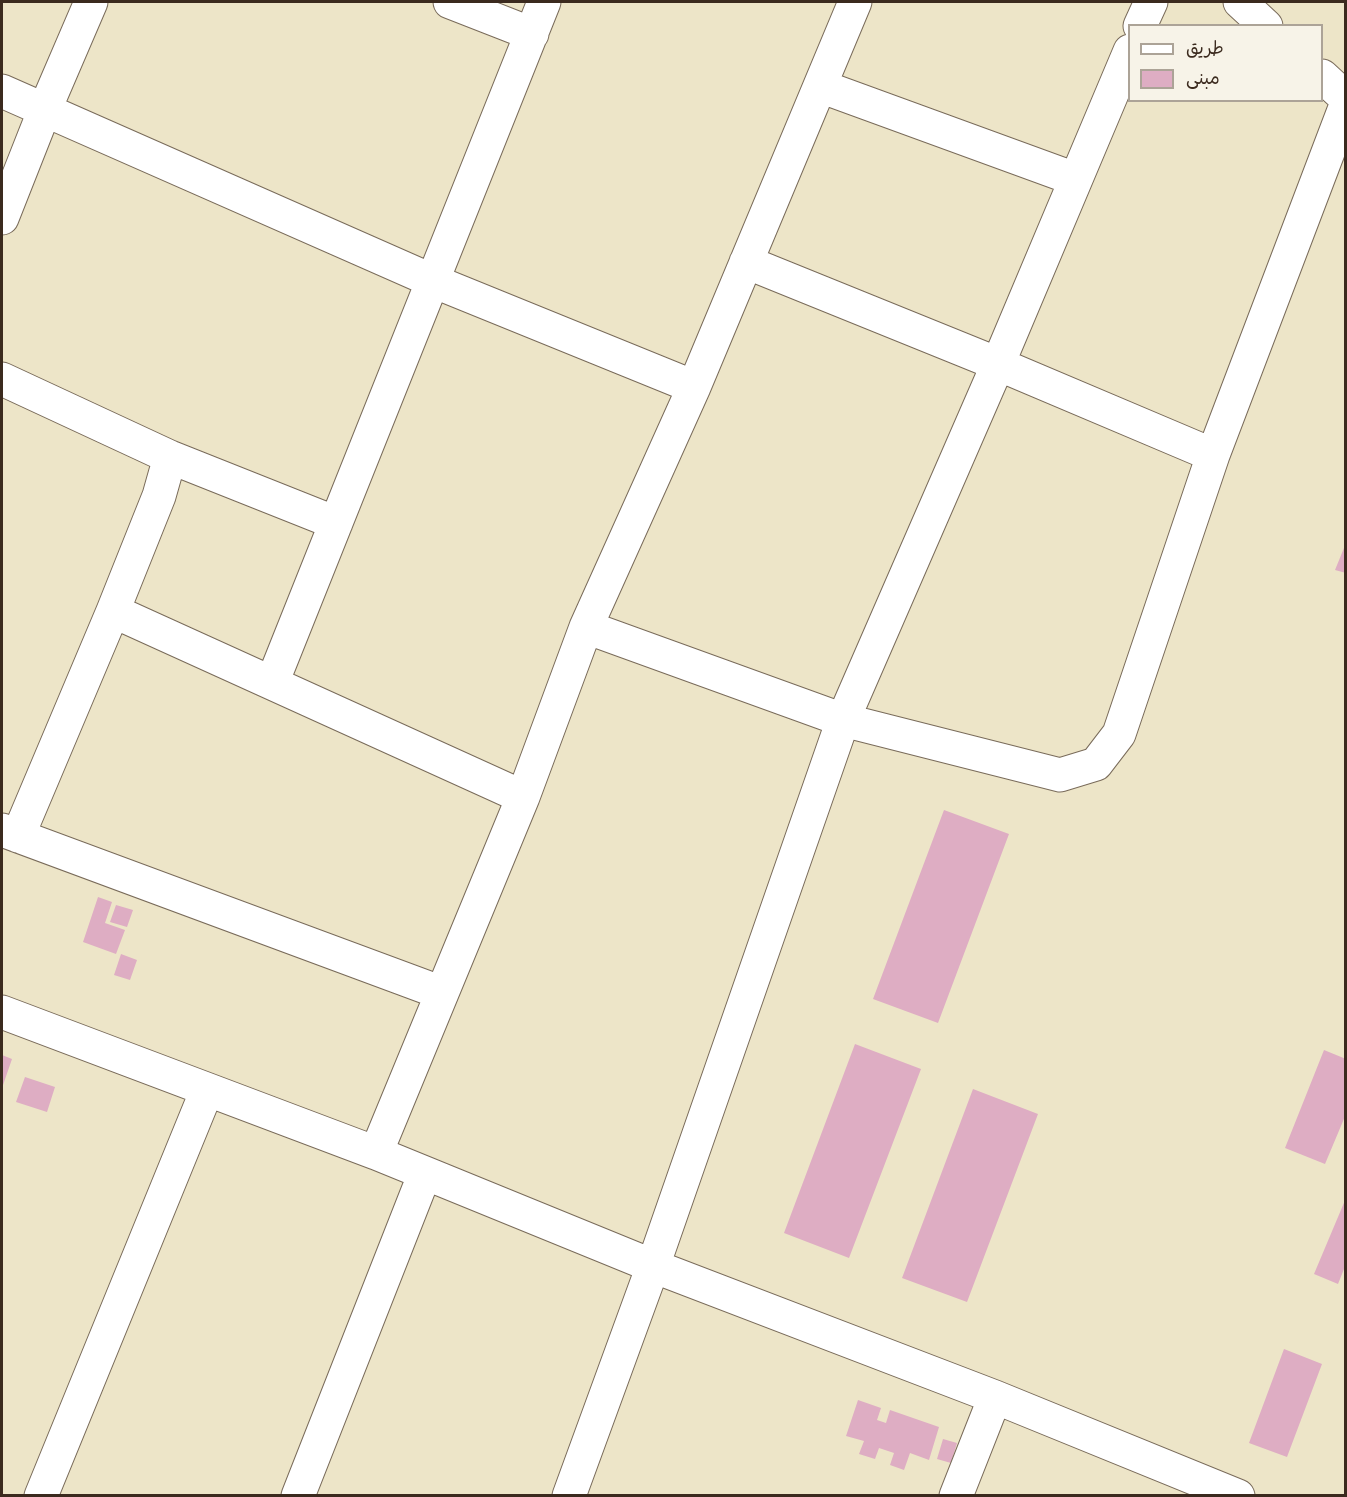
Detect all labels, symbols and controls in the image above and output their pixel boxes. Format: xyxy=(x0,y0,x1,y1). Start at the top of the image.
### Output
legend xyxy=(1128,24,1323,102)
text: طريق xyxy=(1186,37,1224,59)
text: مبنى xyxy=(1186,67,1220,89)

